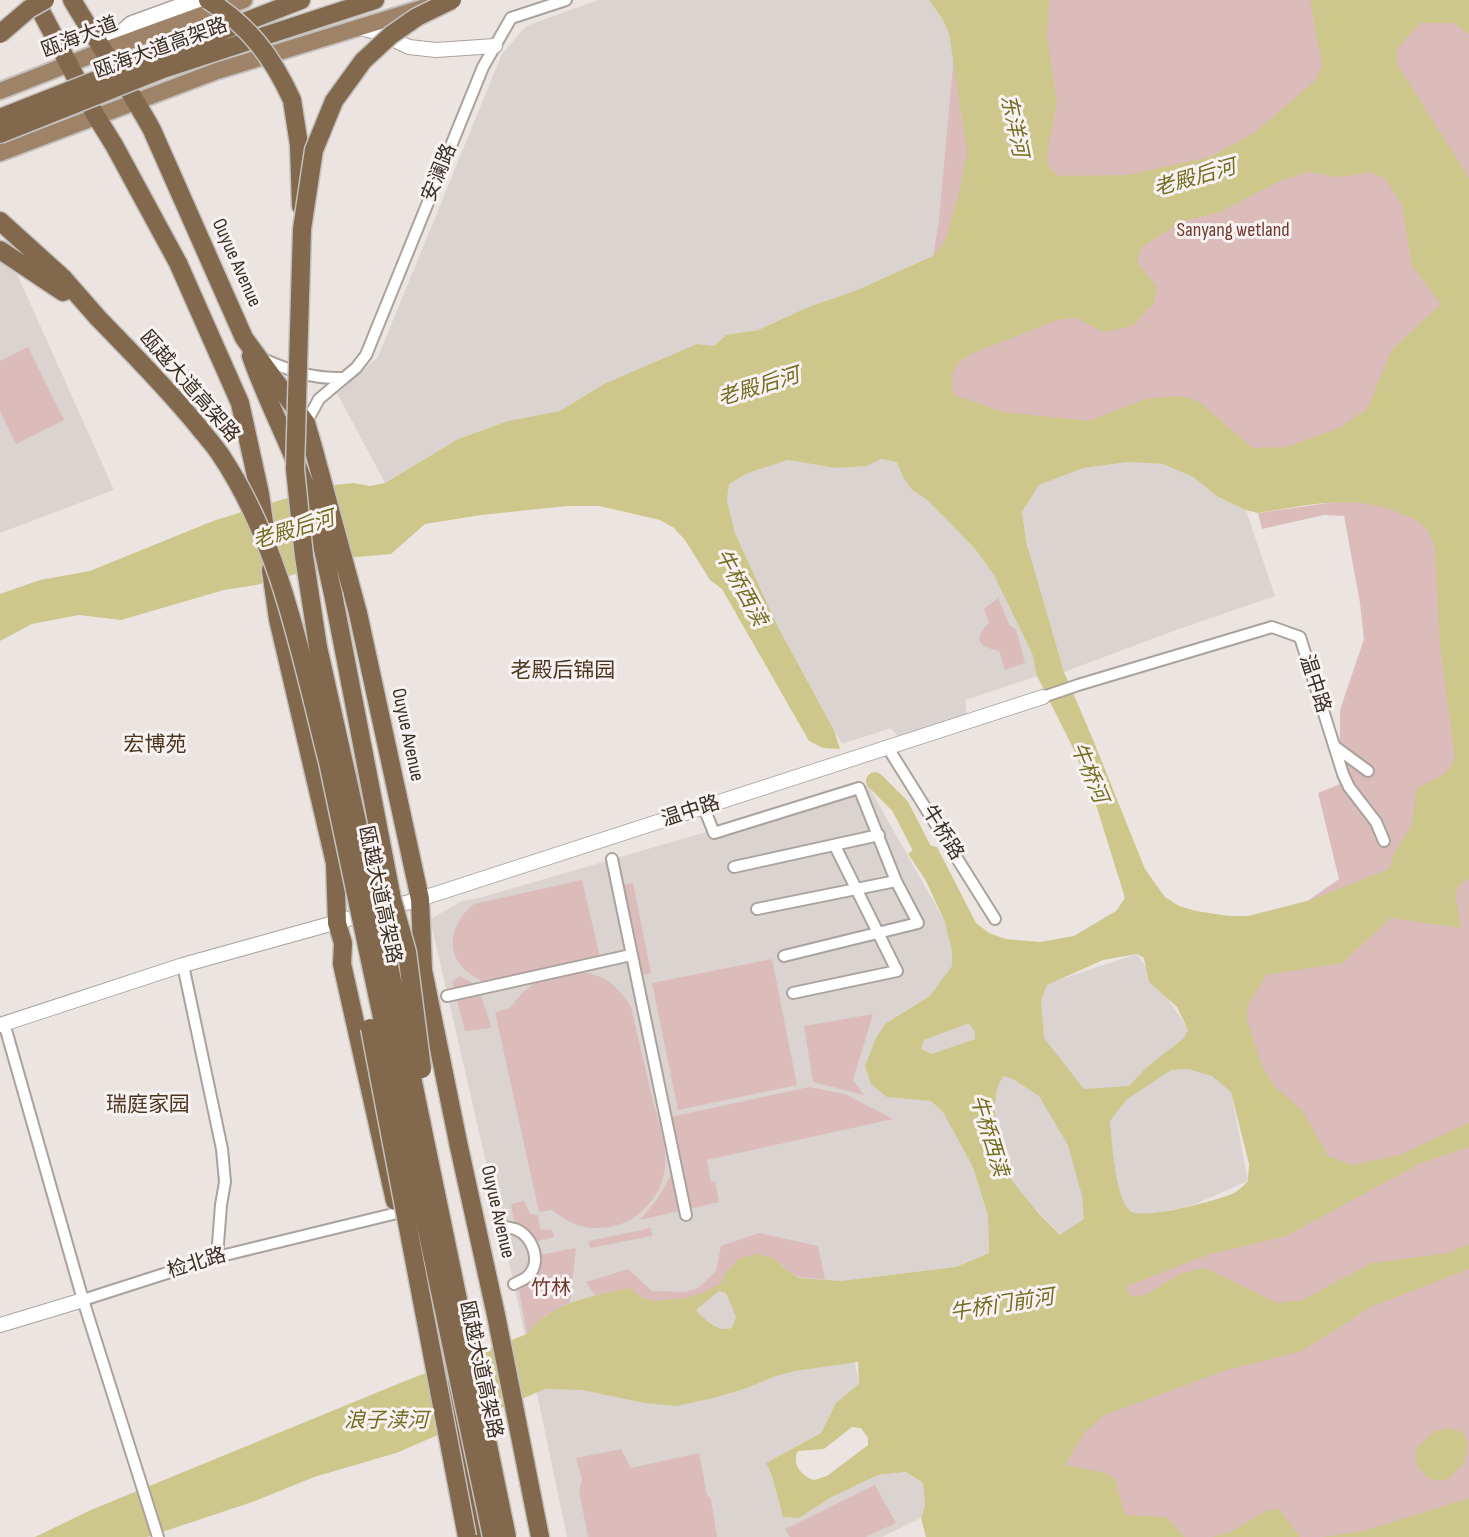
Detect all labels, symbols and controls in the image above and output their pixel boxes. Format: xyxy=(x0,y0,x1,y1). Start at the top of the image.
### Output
street label: 瓯海大道 xyxy=(38,12,122,64)
street label: 瓯海大道高架路 xyxy=(91,14,231,84)
water label: 东洋河 xyxy=(994,93,1032,159)
street label: 安澜路 xyxy=(418,141,462,205)
water label: 老殿后河 xyxy=(1151,155,1239,203)
street label: Ouyue Avenue xyxy=(206,215,266,311)
park label: Sanyang wetland xyxy=(1176,219,1290,243)
street label: 瓯越大道高架路 xyxy=(134,326,244,448)
water label: 老殿后河 xyxy=(715,364,803,412)
water label: 老殿后河 xyxy=(250,507,338,555)
water label: 牛桥西渎 xyxy=(709,545,771,631)
street label: 温中路 xyxy=(1293,652,1335,716)
district label: 老殿后锦园 xyxy=(511,659,615,685)
street label: Ouyue Avenue xyxy=(385,686,429,784)
district label: 宏博苑 xyxy=(124,733,186,759)
water label: 牛桥河 xyxy=(1064,739,1112,807)
street label: 温中路 xyxy=(659,791,723,833)
street label: 牛桥路 xyxy=(916,801,968,865)
street label: 瓯越大道高架路 xyxy=(353,824,405,966)
water label: 牛桥西渎 xyxy=(964,1092,1012,1180)
district label: 瑞庭家园 xyxy=(106,1093,190,1119)
street label: Ouyue Avenue xyxy=(475,1163,519,1261)
street label: 检北路 xyxy=(165,1244,229,1284)
park label: 竹林 xyxy=(531,1277,571,1301)
water label: 牛桥门前河 xyxy=(948,1285,1056,1327)
street label: 瓯越大道高架路 xyxy=(454,1299,506,1441)
water label: 浪子渎河 xyxy=(344,1409,428,1435)

